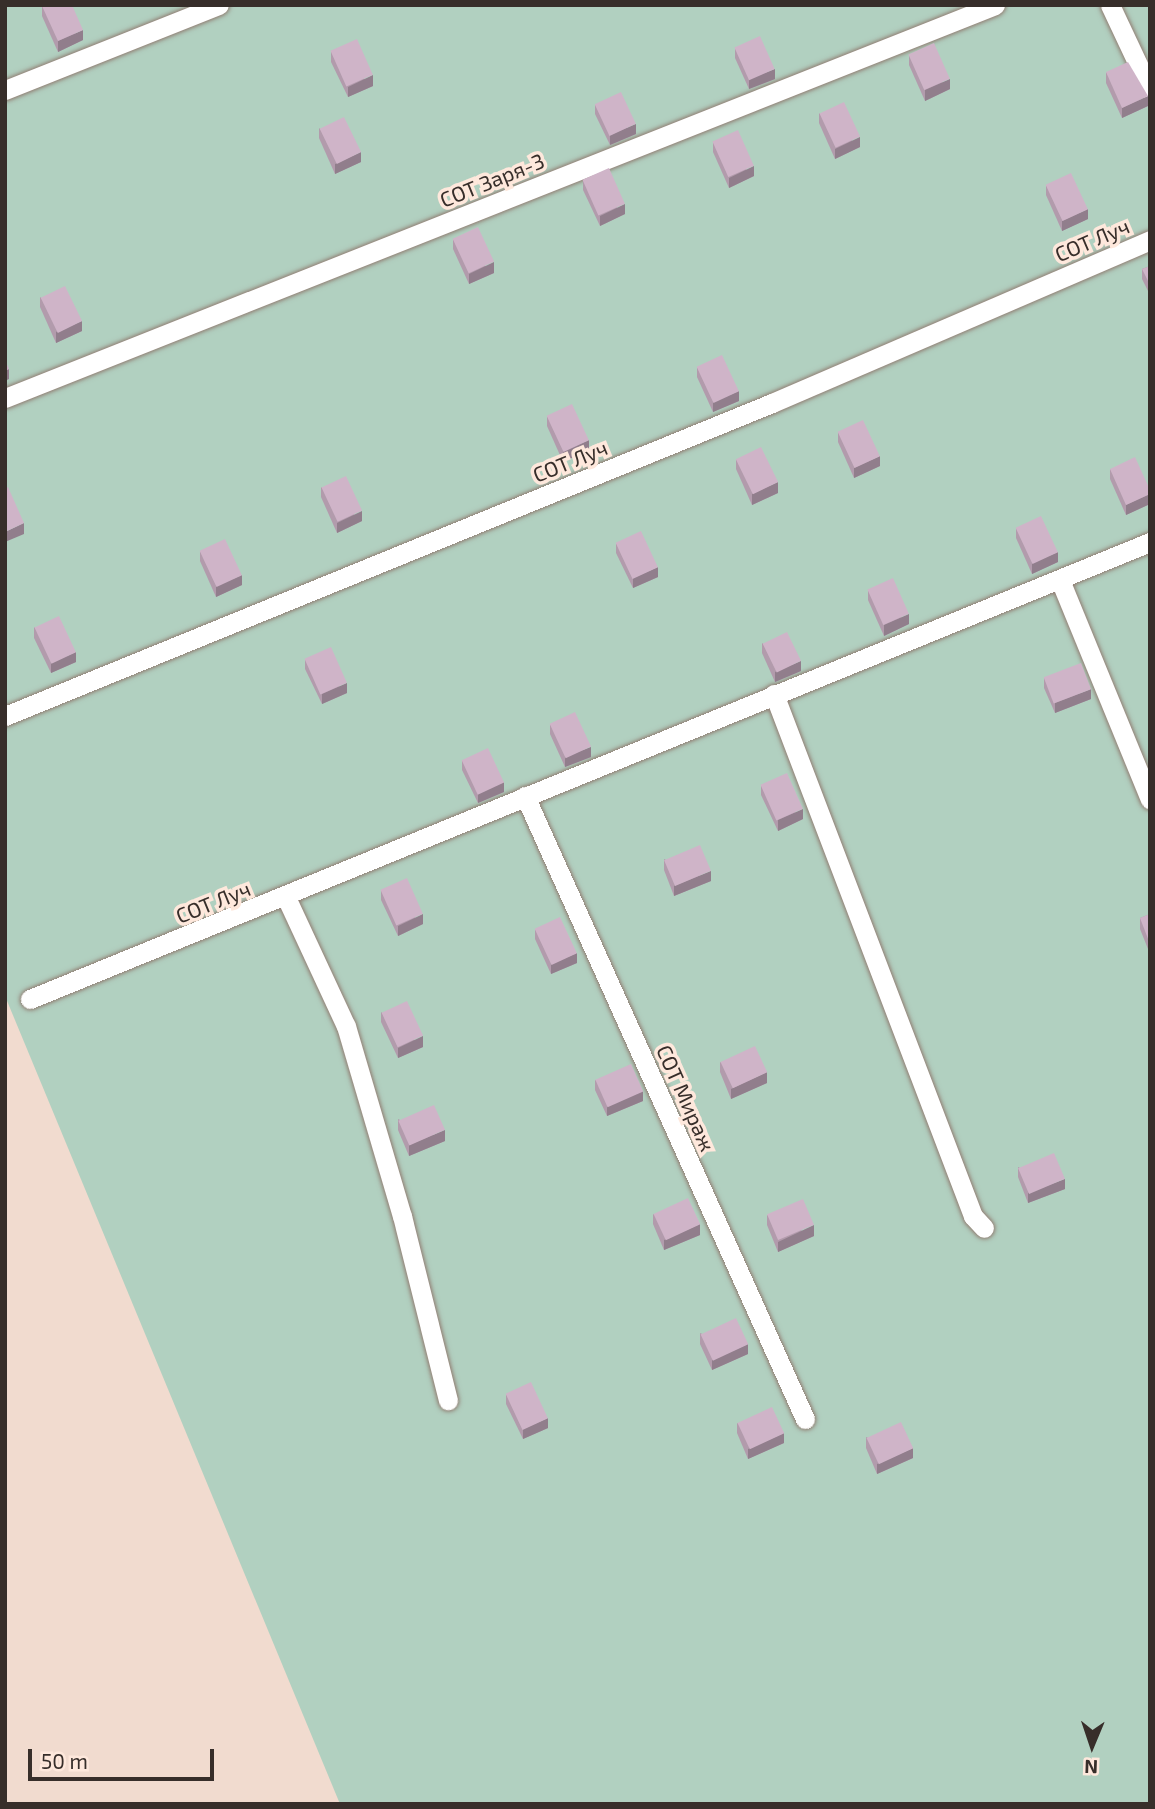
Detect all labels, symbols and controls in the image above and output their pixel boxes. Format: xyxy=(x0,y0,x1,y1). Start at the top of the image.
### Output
street label: СОТ Заря-3 xyxy=(436,148,548,212)
street label: СОТ Луч xyxy=(1051,213,1133,267)
street label: СОТ Луч xyxy=(529,435,611,487)
street label: СОТ Луч xyxy=(172,876,254,928)
street label: СОТ Мираж xyxy=(651,1041,721,1155)
north arrow xyxy=(1057,1711,1127,1781)
scale bar xyxy=(32,1736,217,1780)
text: 50 m xyxy=(41,1748,88,1773)
text: N xyxy=(1084,1756,1099,1779)

